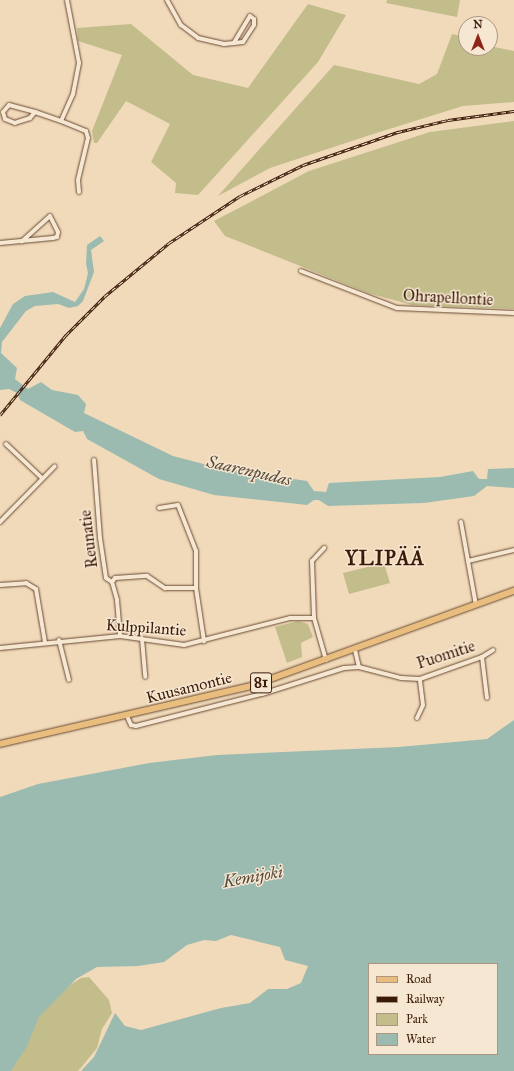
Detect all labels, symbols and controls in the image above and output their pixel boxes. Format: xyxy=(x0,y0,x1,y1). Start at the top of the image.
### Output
north arrow xyxy=(458,16,498,56)
text: N xyxy=(473,18,483,31)
street label: Ohrapellontie xyxy=(402,286,494,310)
water label: Saarenpudas xyxy=(205,451,293,491)
street label: Reunatie xyxy=(76,509,102,569)
district label: YLIPÄÄ xyxy=(345,546,425,570)
street label: Kulppilantie xyxy=(105,616,187,640)
street label: Puomitie xyxy=(414,637,478,673)
street label: Kuusamontie xyxy=(144,668,234,708)
road number: 81 xyxy=(250,670,272,696)
water label: Kemijoki xyxy=(221,862,285,892)
legend xyxy=(368,963,498,1055)
text: Road xyxy=(406,972,432,986)
text: Railway xyxy=(406,992,444,1006)
text: Park xyxy=(406,1012,428,1026)
text: Water xyxy=(406,1032,436,1046)

